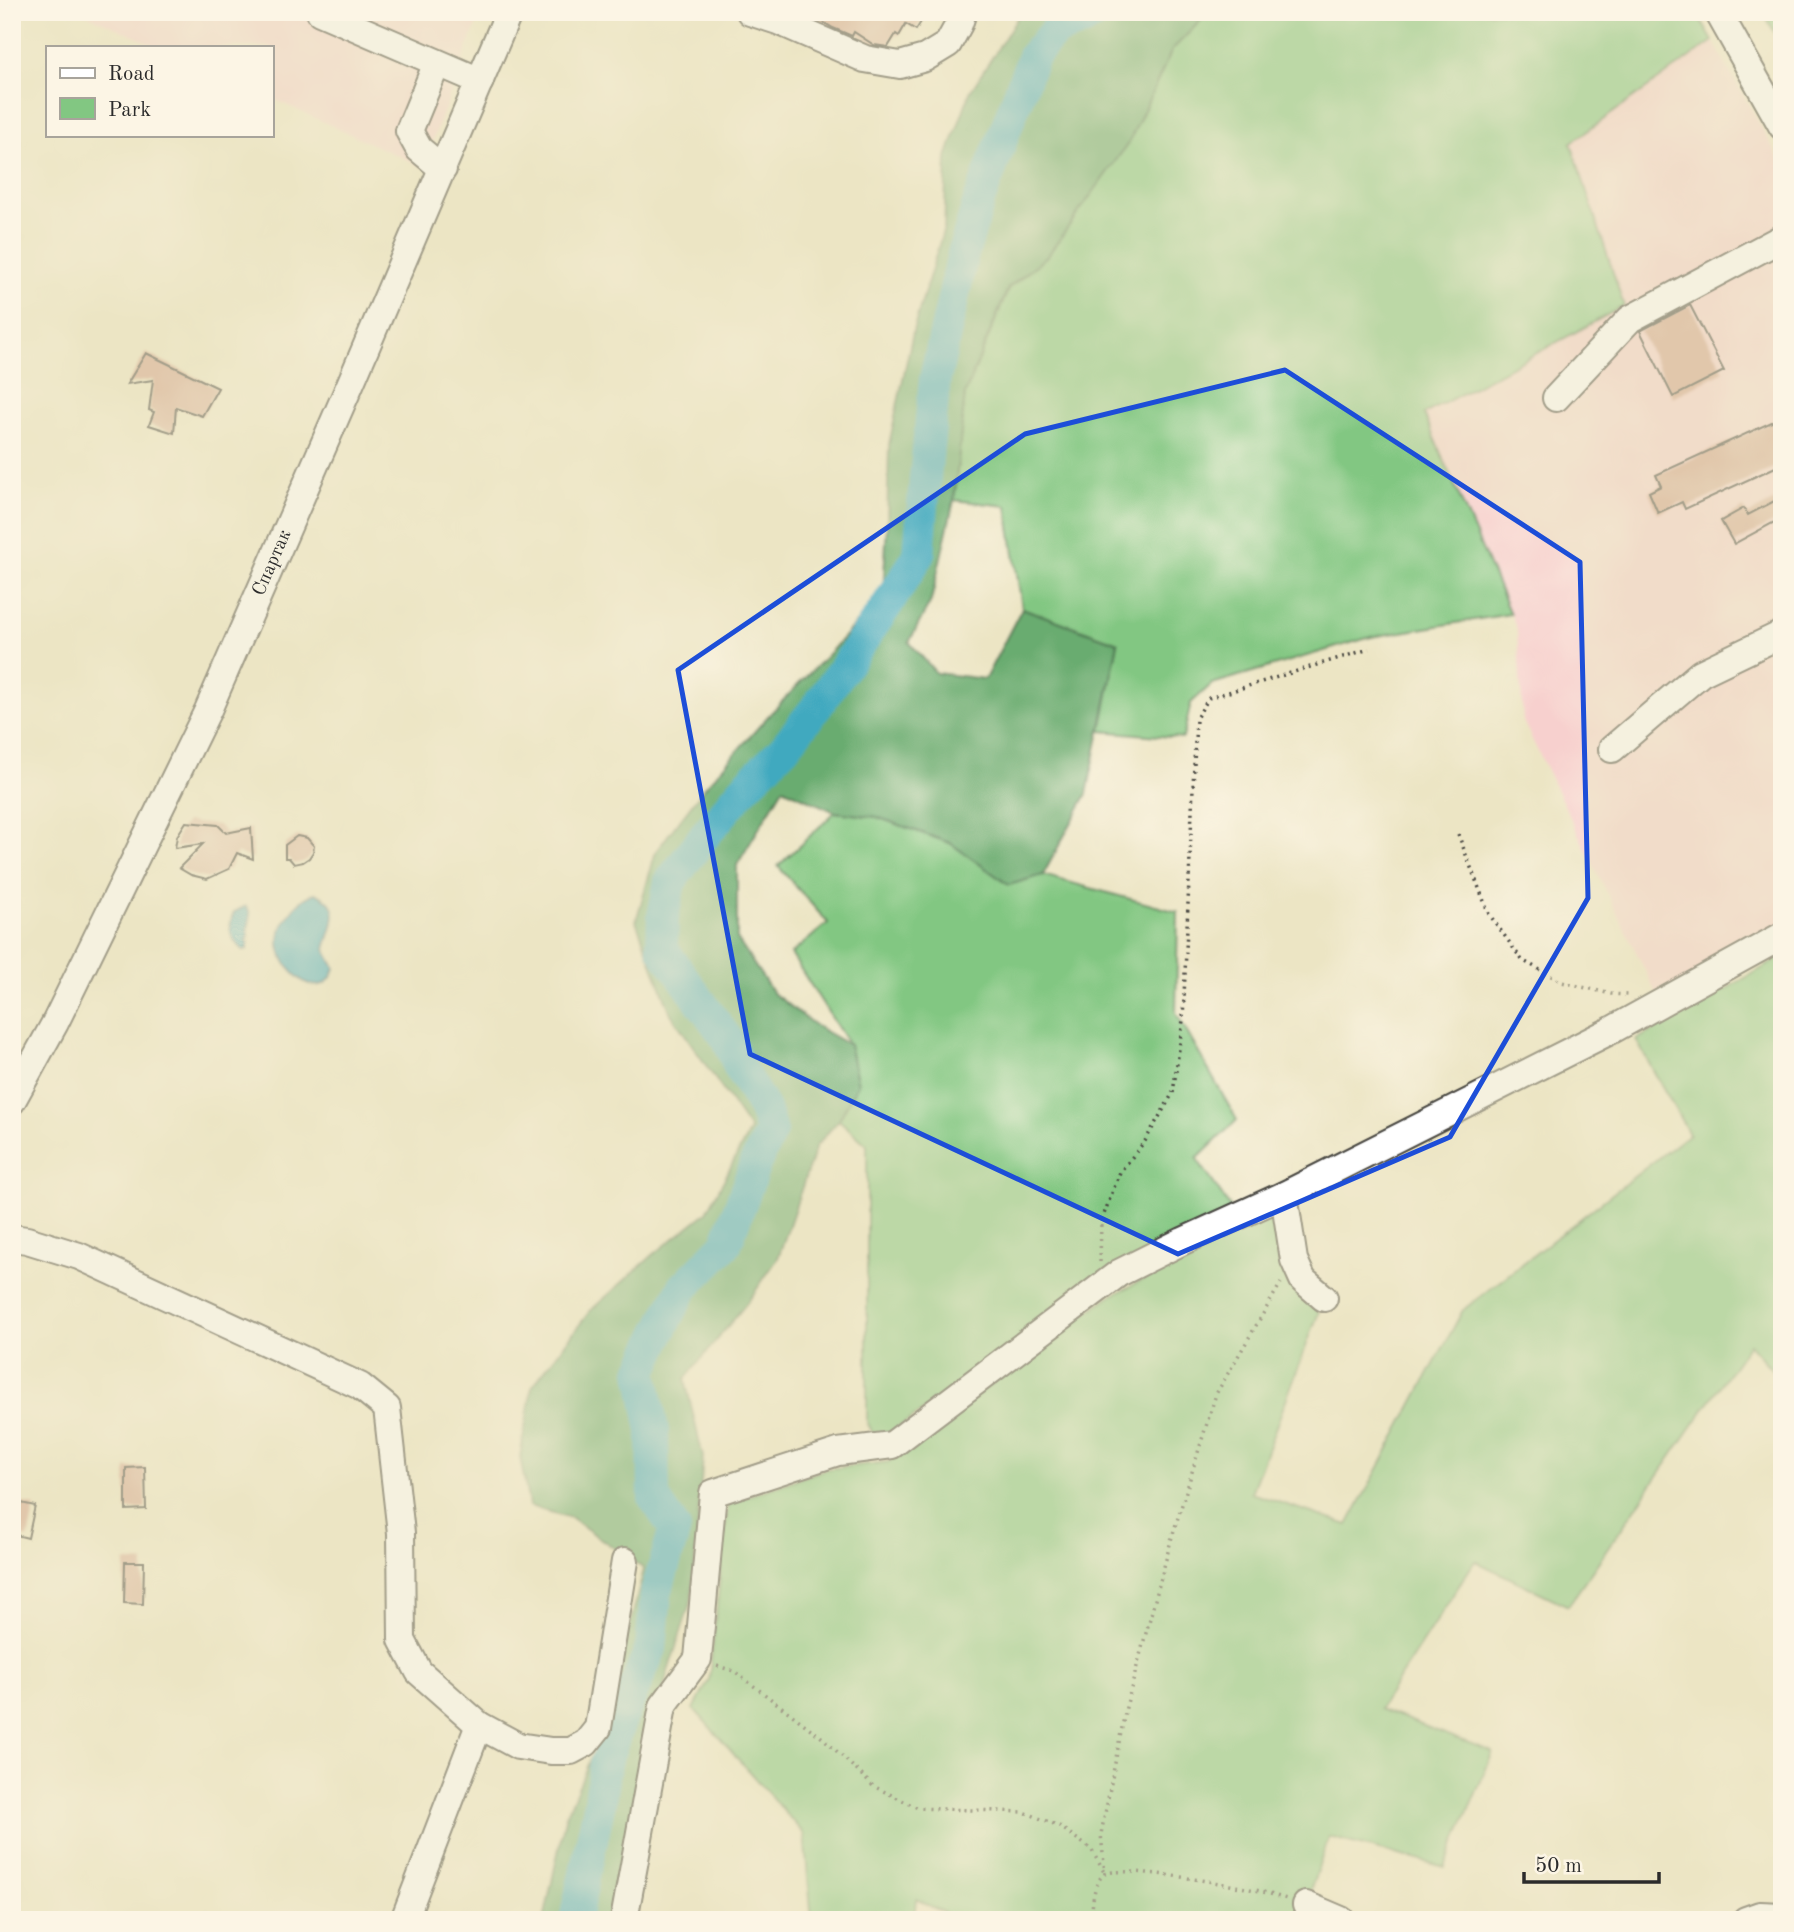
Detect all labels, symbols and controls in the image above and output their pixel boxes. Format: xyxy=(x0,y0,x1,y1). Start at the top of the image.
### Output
legend xyxy=(46,46,273,136)
text: Road xyxy=(108,64,155,85)
text: Park xyxy=(108,100,151,121)
street label: Спартак xyxy=(249,526,295,599)
scale bar xyxy=(1524,1841,1659,1885)
text: 50 m xyxy=(1535,1856,1582,1877)

